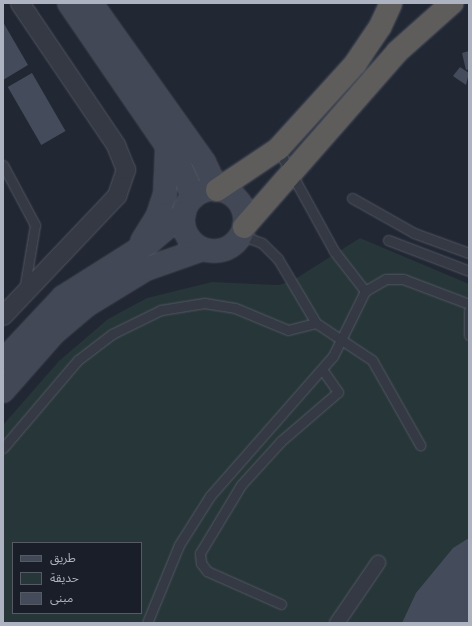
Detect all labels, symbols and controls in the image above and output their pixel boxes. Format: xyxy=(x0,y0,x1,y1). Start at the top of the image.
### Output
legend xyxy=(12,542,142,614)
text: طريق xyxy=(50,551,76,565)
text: حديقة xyxy=(50,571,79,585)
text: مبنى xyxy=(50,591,73,605)

